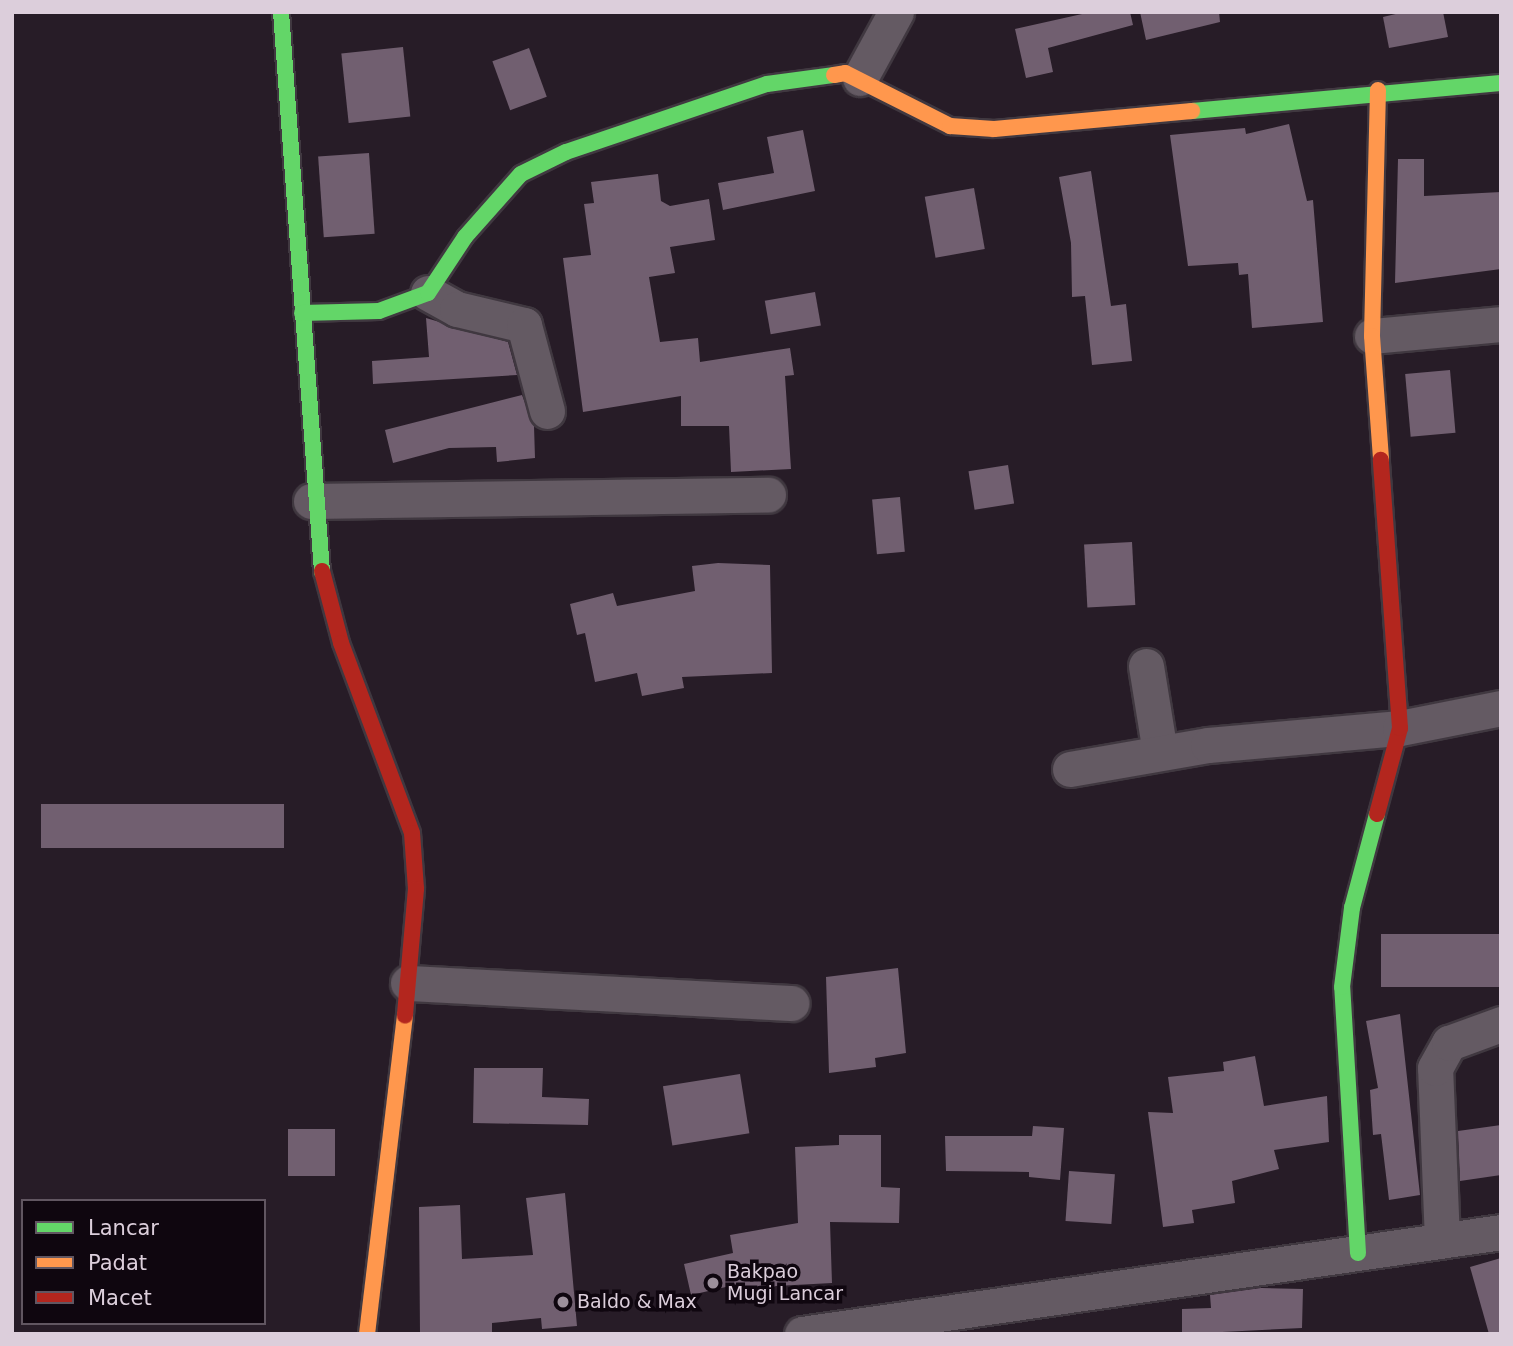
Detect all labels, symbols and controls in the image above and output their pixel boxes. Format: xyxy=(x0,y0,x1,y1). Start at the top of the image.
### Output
legend xyxy=(21,1199,266,1325)
text: Lancar xyxy=(88,1216,159,1240)
text: Padat xyxy=(88,1251,147,1275)
place label: Bakpao Mugi Lancar xyxy=(727,1261,843,1305)
marker: Bakpao Mugi Lancar xyxy=(705,1275,721,1291)
text: Macet xyxy=(88,1286,152,1310)
place label: Baldo & Max xyxy=(577,1291,697,1313)
marker: Baldo & Max xyxy=(555,1294,571,1310)

